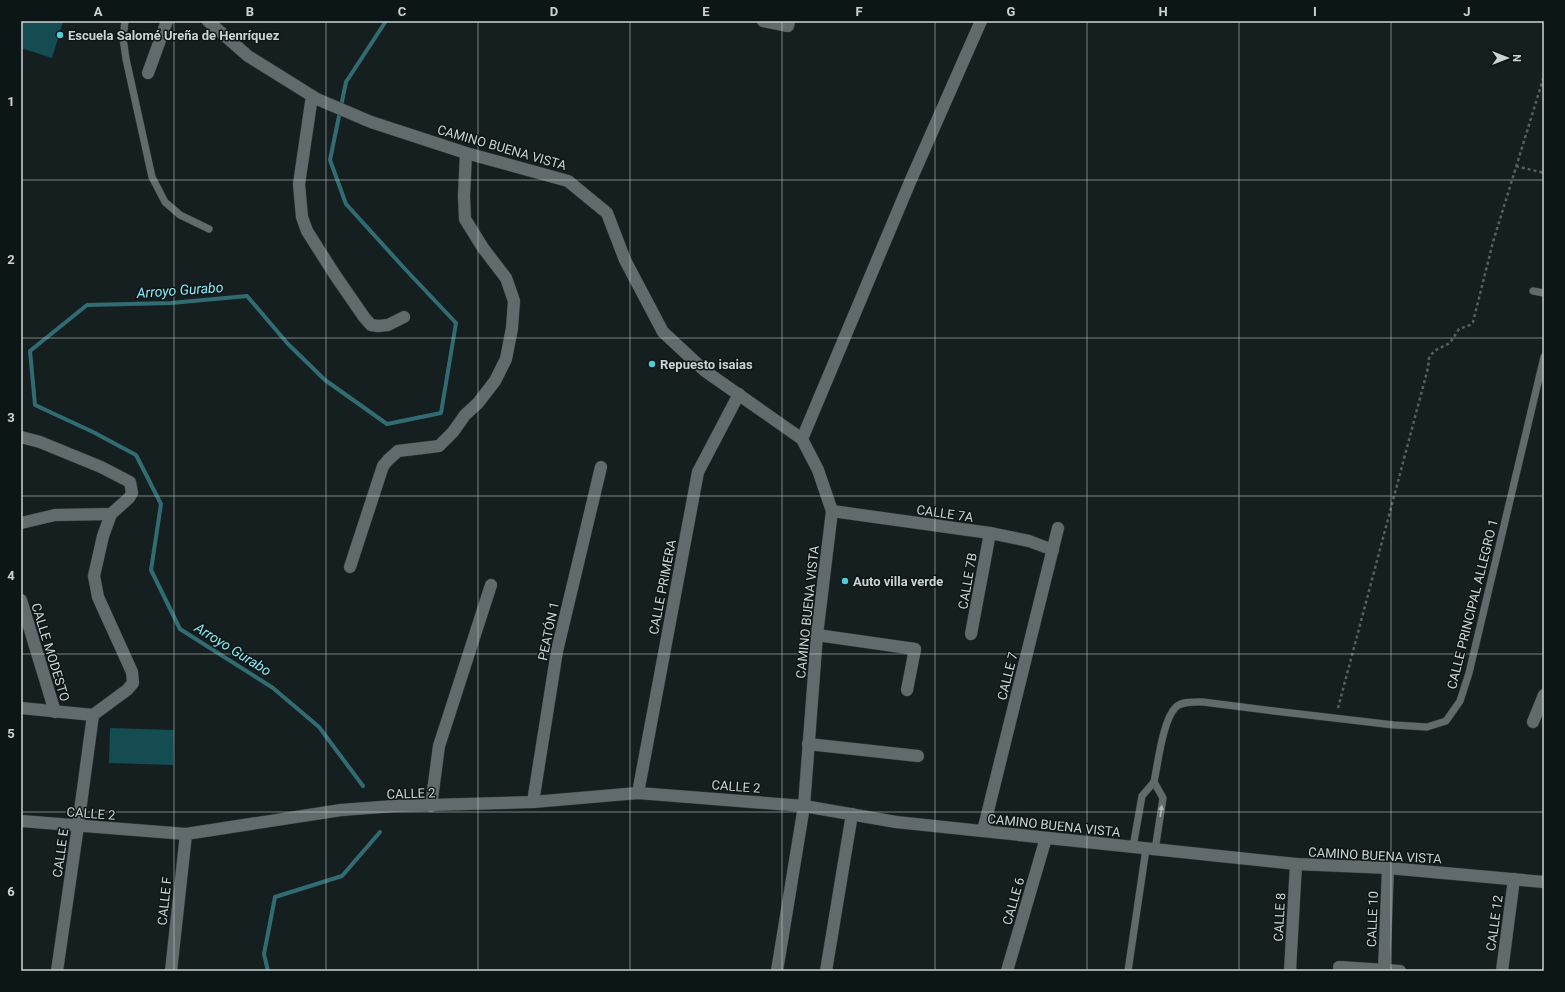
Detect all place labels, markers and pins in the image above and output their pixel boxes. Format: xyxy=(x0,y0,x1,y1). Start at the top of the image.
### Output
place label: Escuela Salomé Ureña de Henríquez xyxy=(68,28,280,43)
marker: Escuela Salomé Ureña de Henríquez xyxy=(55,30,65,40)
place label: Repuesto isaias xyxy=(660,357,753,372)
marker: Repuesto isaias xyxy=(647,359,657,369)
place label: Auto villa verde xyxy=(853,574,943,589)
marker: Auto villa verde xyxy=(840,576,850,586)

